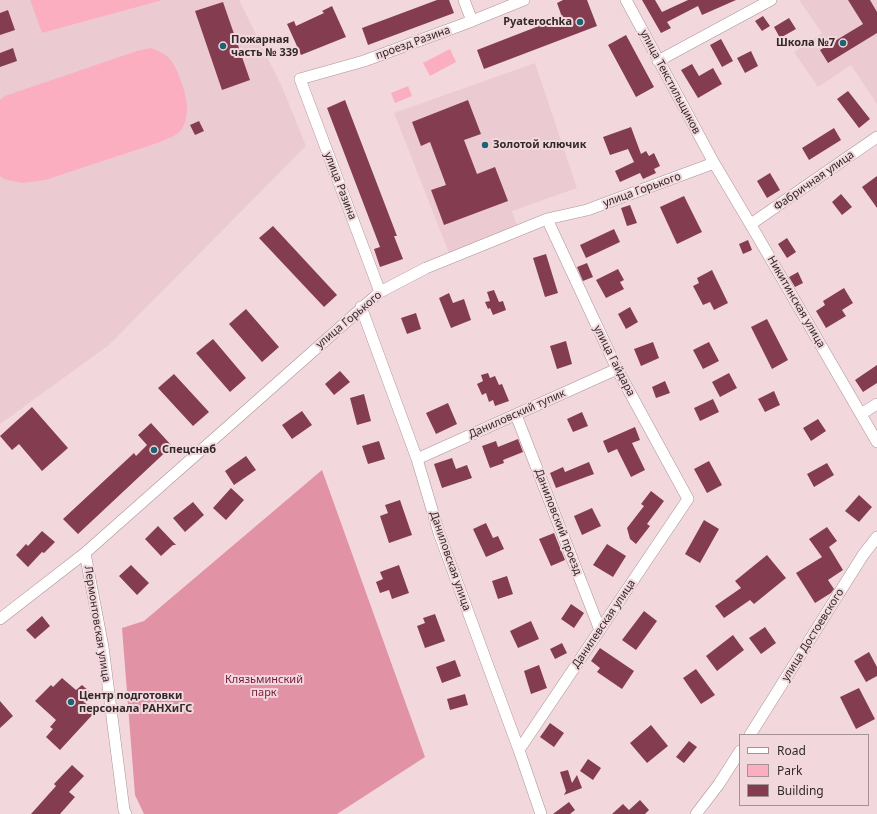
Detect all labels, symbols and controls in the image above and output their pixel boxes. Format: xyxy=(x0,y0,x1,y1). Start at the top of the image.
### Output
place label: Pyaterochka xyxy=(503,15,572,29)
marker: Pyaterochka xyxy=(575,17,585,27)
street label: проезд Разина xyxy=(374,23,452,63)
street label: улица Текстильщиков xyxy=(637,28,703,136)
place label: Пожарная часть № 339 xyxy=(231,33,298,59)
place label: Школа №7 xyxy=(776,36,835,50)
marker: Школа №7 xyxy=(838,38,848,48)
marker: Пожарная часть № 339 xyxy=(218,41,228,51)
place label: Золотой ключик xyxy=(493,138,587,152)
marker: Золотой ключик xyxy=(480,140,490,150)
street label: Фабричная улица xyxy=(771,148,857,214)
street label: улица Разина xyxy=(321,150,359,222)
street label: улица Горького xyxy=(601,170,683,210)
street label: Никитинская улица xyxy=(764,254,828,350)
street label: улица Горького xyxy=(313,289,385,351)
street label: улица Гайдара xyxy=(590,323,638,399)
street label: Даниловский тупик xyxy=(466,387,568,441)
place label: Спецснаб xyxy=(162,443,216,457)
marker: Спецснаб xyxy=(149,445,159,455)
street label: Даниловский проезд xyxy=(532,467,584,577)
street label: Даниловская улица xyxy=(427,509,473,613)
street label: Лермонтовская улица xyxy=(81,565,113,683)
street label: Данилевская улица xyxy=(569,577,639,671)
street label: улица Достоевского xyxy=(779,586,847,684)
park label: Клязьминский парк xyxy=(225,673,303,699)
place label: Центр подготовки персонала РАНХиГС xyxy=(79,689,192,715)
marker: Центр подготовки персонала РАНХиГС xyxy=(66,697,76,707)
legend xyxy=(739,734,869,806)
text: Road xyxy=(777,742,806,759)
text: Park xyxy=(777,762,802,779)
text: Building xyxy=(777,782,824,799)

